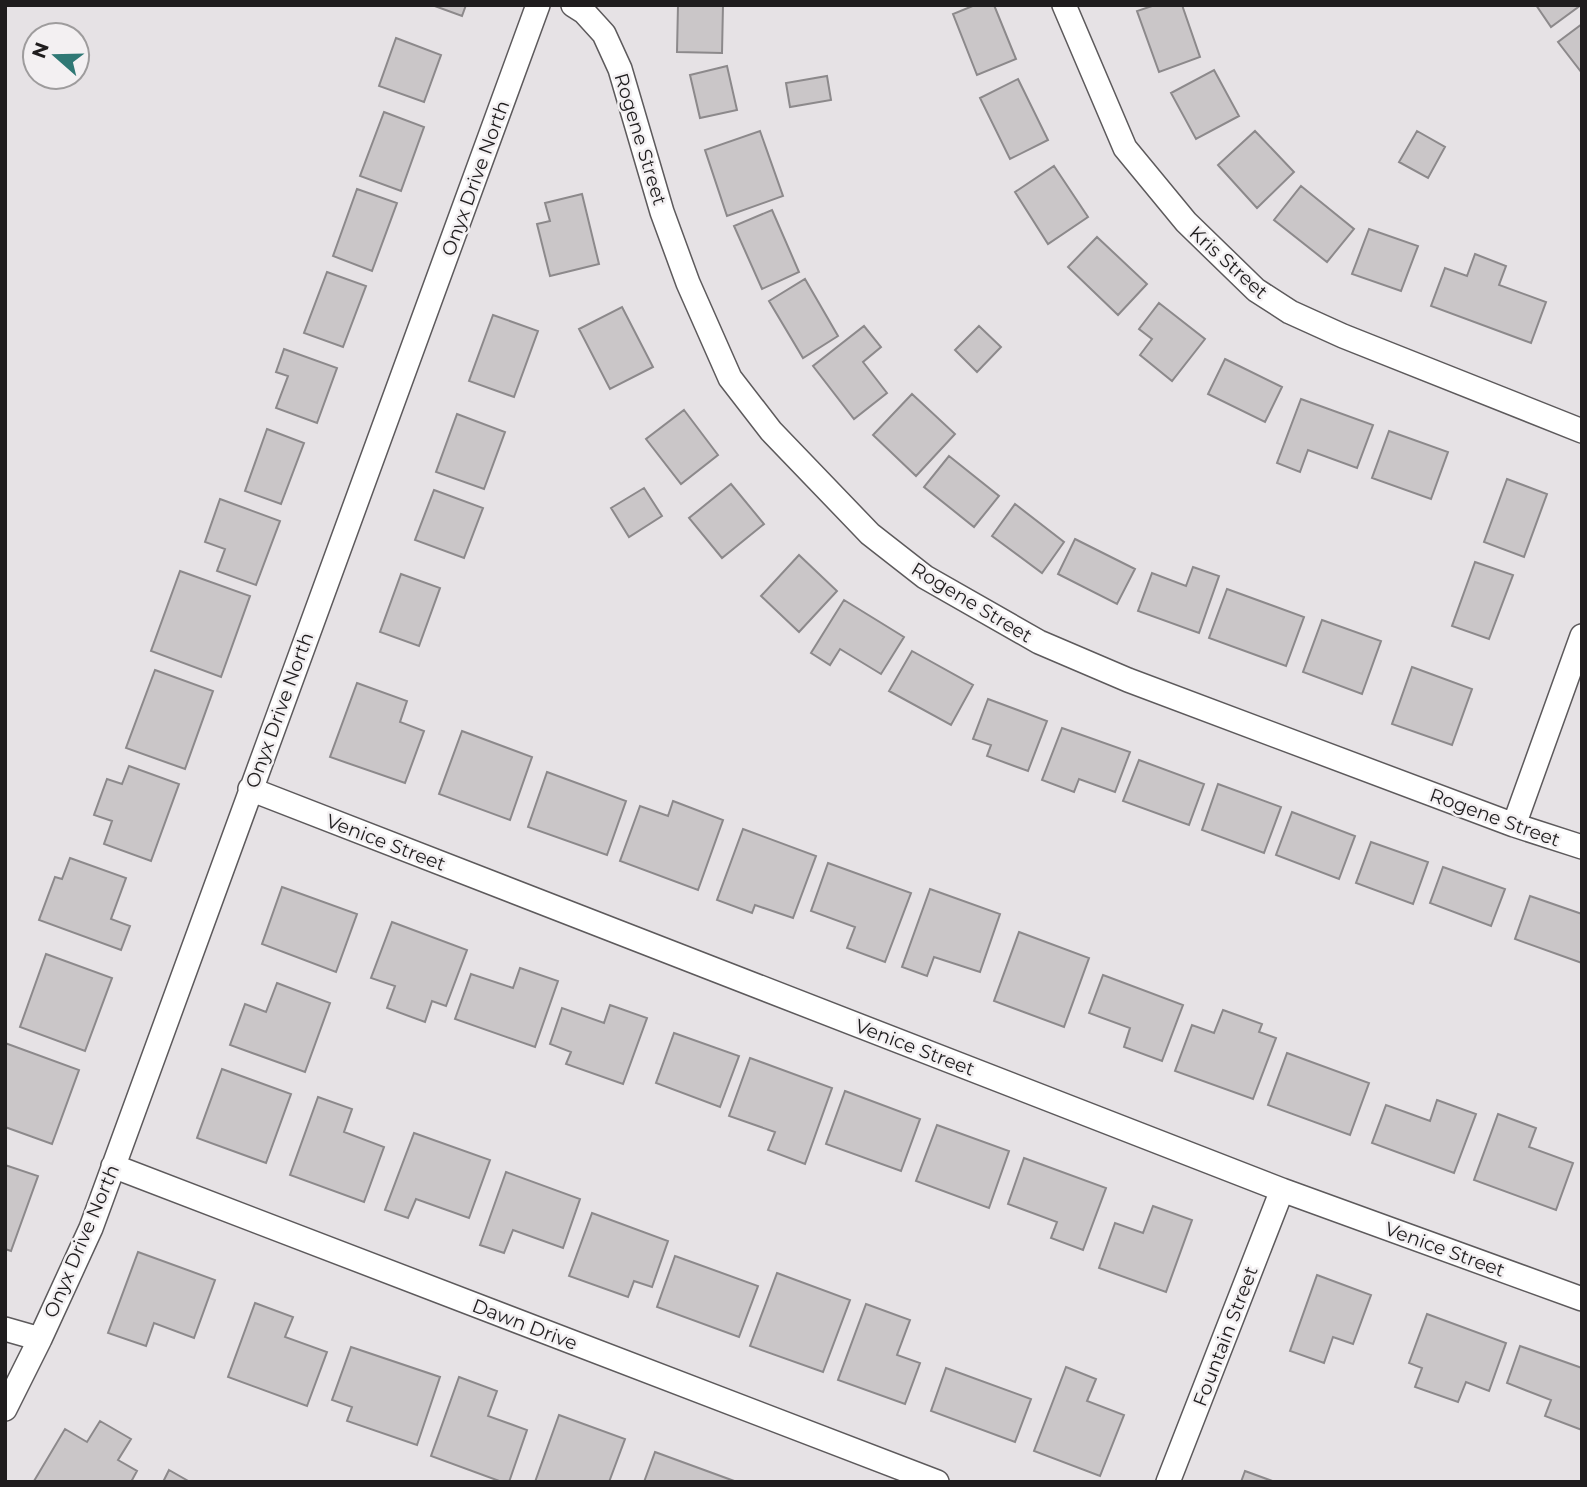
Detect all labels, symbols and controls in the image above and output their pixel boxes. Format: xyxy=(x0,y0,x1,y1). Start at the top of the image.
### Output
north arrow xyxy=(21,21,91,91)
text: N xyxy=(27,39,54,62)
street label: Rogene Street xyxy=(610,70,672,208)
street label: Onyx Drive North xyxy=(437,97,514,259)
street label: Kris Street xyxy=(1185,221,1273,304)
street label: Rogene Street xyxy=(907,557,1037,648)
street label: Onyx Drive North xyxy=(241,629,318,791)
street label: Rogene Street xyxy=(1427,783,1563,852)
street label: Venice Street xyxy=(323,809,449,876)
street label: Venice Street xyxy=(852,1014,978,1081)
street label: Onyx Drive North xyxy=(39,1161,124,1321)
street label: Venice Street xyxy=(1382,1217,1508,1282)
street label: Fountain Street xyxy=(1188,1263,1263,1409)
street label: Dawn Drive xyxy=(469,1294,581,1355)

